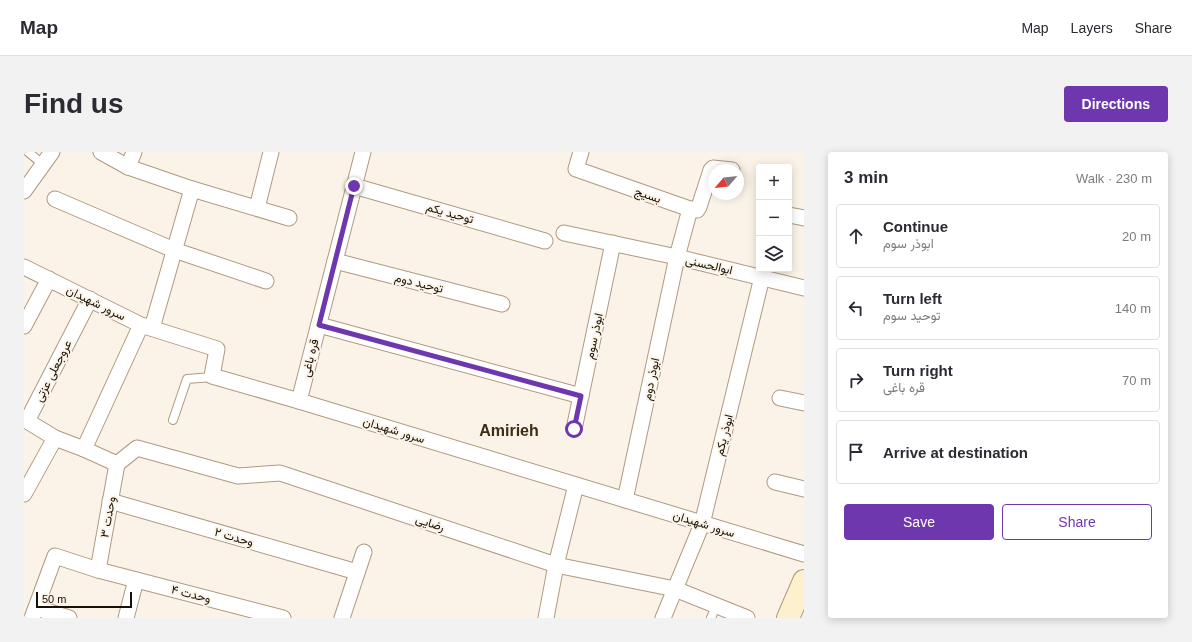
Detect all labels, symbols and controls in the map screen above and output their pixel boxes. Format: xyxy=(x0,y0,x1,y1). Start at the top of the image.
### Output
text: Map xyxy=(20,17,58,38)
text: Map xyxy=(1021,20,1049,36)
text: Layers xyxy=(1071,20,1113,36)
text: Share xyxy=(1135,20,1172,36)
button: Directions xyxy=(1064,86,1168,122)
text: Find us xyxy=(24,88,124,119)
north arrow xyxy=(708,164,744,200)
map controls xyxy=(756,164,792,272)
button: + xyxy=(756,164,792,200)
text: 3 min xyxy=(844,168,888,187)
text: Walk · 230 m xyxy=(1076,171,1152,186)
route end xyxy=(345,177,363,195)
street label: بسیج xyxy=(632,184,663,208)
street label: توحید یکم xyxy=(424,200,476,227)
button: − xyxy=(756,200,792,236)
text: Continue xyxy=(883,218,948,235)
icon: ahead xyxy=(845,225,867,247)
text: 20 m xyxy=(1122,229,1151,244)
button: layers xyxy=(756,236,792,272)
text: ابوذر سوم xyxy=(883,236,934,251)
street label: ابوالحسنی xyxy=(684,253,734,278)
street label: توحید دوم xyxy=(393,270,445,297)
street label: سرور شهیدان xyxy=(64,283,128,324)
text: Turn left xyxy=(883,290,942,307)
icon: left xyxy=(845,297,867,319)
text: 140 m xyxy=(1115,301,1151,316)
text: توحید سوم xyxy=(883,308,940,323)
street label: ابوذر سوم xyxy=(582,312,607,361)
street label: قره باغی xyxy=(299,337,322,379)
street label: عروجعلی عزتی xyxy=(31,338,75,405)
street label: ابوذر دوم xyxy=(640,356,663,402)
text: Turn right xyxy=(883,362,953,379)
icon: right xyxy=(845,369,867,391)
text: 70 m xyxy=(1122,373,1151,388)
text: قره باغی xyxy=(883,380,925,395)
street label: ابوذر یکم xyxy=(712,413,737,457)
street label: سرور شهیدان xyxy=(361,414,427,447)
route start xyxy=(565,420,583,438)
district label: Amirieh xyxy=(479,422,539,439)
icon: arrive xyxy=(845,441,867,463)
text: Arrive at destination xyxy=(883,444,1028,461)
street label: وحدت ۳ xyxy=(98,495,119,539)
button: Save xyxy=(844,504,994,540)
button: Share xyxy=(1002,504,1152,540)
street label: سرور شهیدان xyxy=(671,508,737,541)
street label: رضایی xyxy=(413,512,446,535)
street label: وحدت ۲ xyxy=(213,525,255,550)
street label: وحدت ۴ xyxy=(169,582,212,607)
scale bar xyxy=(36,590,132,609)
text: 50 m xyxy=(42,593,66,605)

